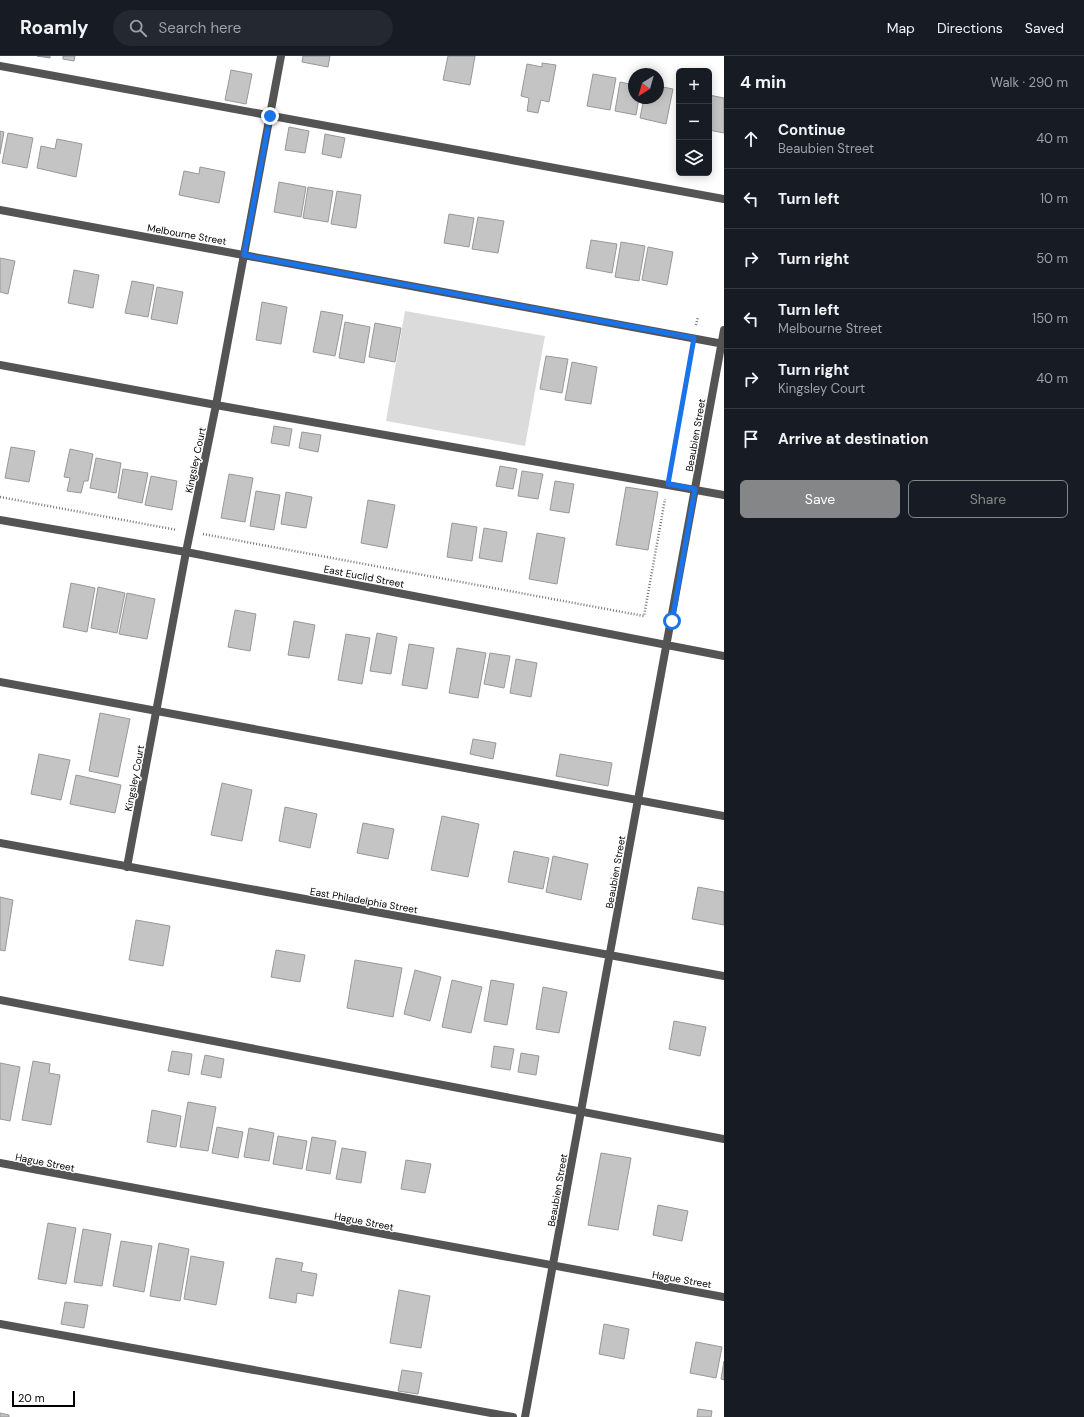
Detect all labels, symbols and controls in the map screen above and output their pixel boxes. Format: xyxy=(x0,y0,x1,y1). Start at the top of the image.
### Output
search box xyxy=(113,10,393,46)
text: Roamly xyxy=(20,15,89,40)
icon: search xyxy=(127,17,149,39)
text: Search here xyxy=(159,18,241,38)
text: Map xyxy=(887,19,915,37)
text: Directions xyxy=(937,19,1003,37)
text: Saved xyxy=(1025,19,1064,37)
north arrow xyxy=(628,68,664,104)
map controls xyxy=(676,68,712,176)
button: + xyxy=(676,68,712,104)
text: 4 min xyxy=(740,71,786,93)
text: Walk · 290 m xyxy=(991,74,1068,91)
button: − xyxy=(676,104,712,140)
route end xyxy=(261,107,279,125)
text: Continue xyxy=(778,120,846,140)
icon: ahead xyxy=(740,128,762,150)
text: 40 m xyxy=(1036,130,1068,147)
button: layers xyxy=(676,140,712,176)
text: Beaubien Street xyxy=(778,140,874,157)
icon: left xyxy=(740,188,762,210)
text: Turn left xyxy=(778,189,839,209)
text: 10 m xyxy=(1040,190,1068,207)
street label: Melbourne Street xyxy=(146,221,228,248)
icon: right xyxy=(740,248,762,270)
text: Turn right xyxy=(778,249,849,269)
text: 50 m xyxy=(1036,250,1068,267)
text: Turn left xyxy=(778,300,839,320)
icon: left xyxy=(740,308,762,330)
text: 150 m xyxy=(1032,310,1068,327)
text: Melbourne Street xyxy=(778,320,882,337)
text: Turn right xyxy=(778,360,849,380)
icon: right xyxy=(740,368,762,390)
text: 40 m xyxy=(1036,370,1068,387)
text: Kingsley Court xyxy=(778,380,865,397)
street label: Beaubien Street xyxy=(683,397,708,473)
street label: Kingsley Court xyxy=(182,426,209,494)
icon: arrive xyxy=(740,428,762,450)
text: Arrive at destination xyxy=(778,429,929,449)
button: Save xyxy=(740,480,900,518)
button: Share xyxy=(908,480,1068,518)
street label: East Euclid Street xyxy=(323,562,405,591)
route start xyxy=(663,612,681,630)
street label: Kingsley Court xyxy=(122,744,147,812)
street label: Beaubien Street xyxy=(603,834,628,910)
street label: East Philadelphia Street xyxy=(309,885,419,916)
street label: Hague Street xyxy=(14,1150,76,1175)
street label: Beaubien Street xyxy=(545,1152,570,1228)
street label: Hague Street xyxy=(333,1209,395,1234)
street label: Hague Street xyxy=(651,1268,713,1291)
scale bar xyxy=(12,1389,75,1408)
text: 20 m xyxy=(18,1391,44,1405)

